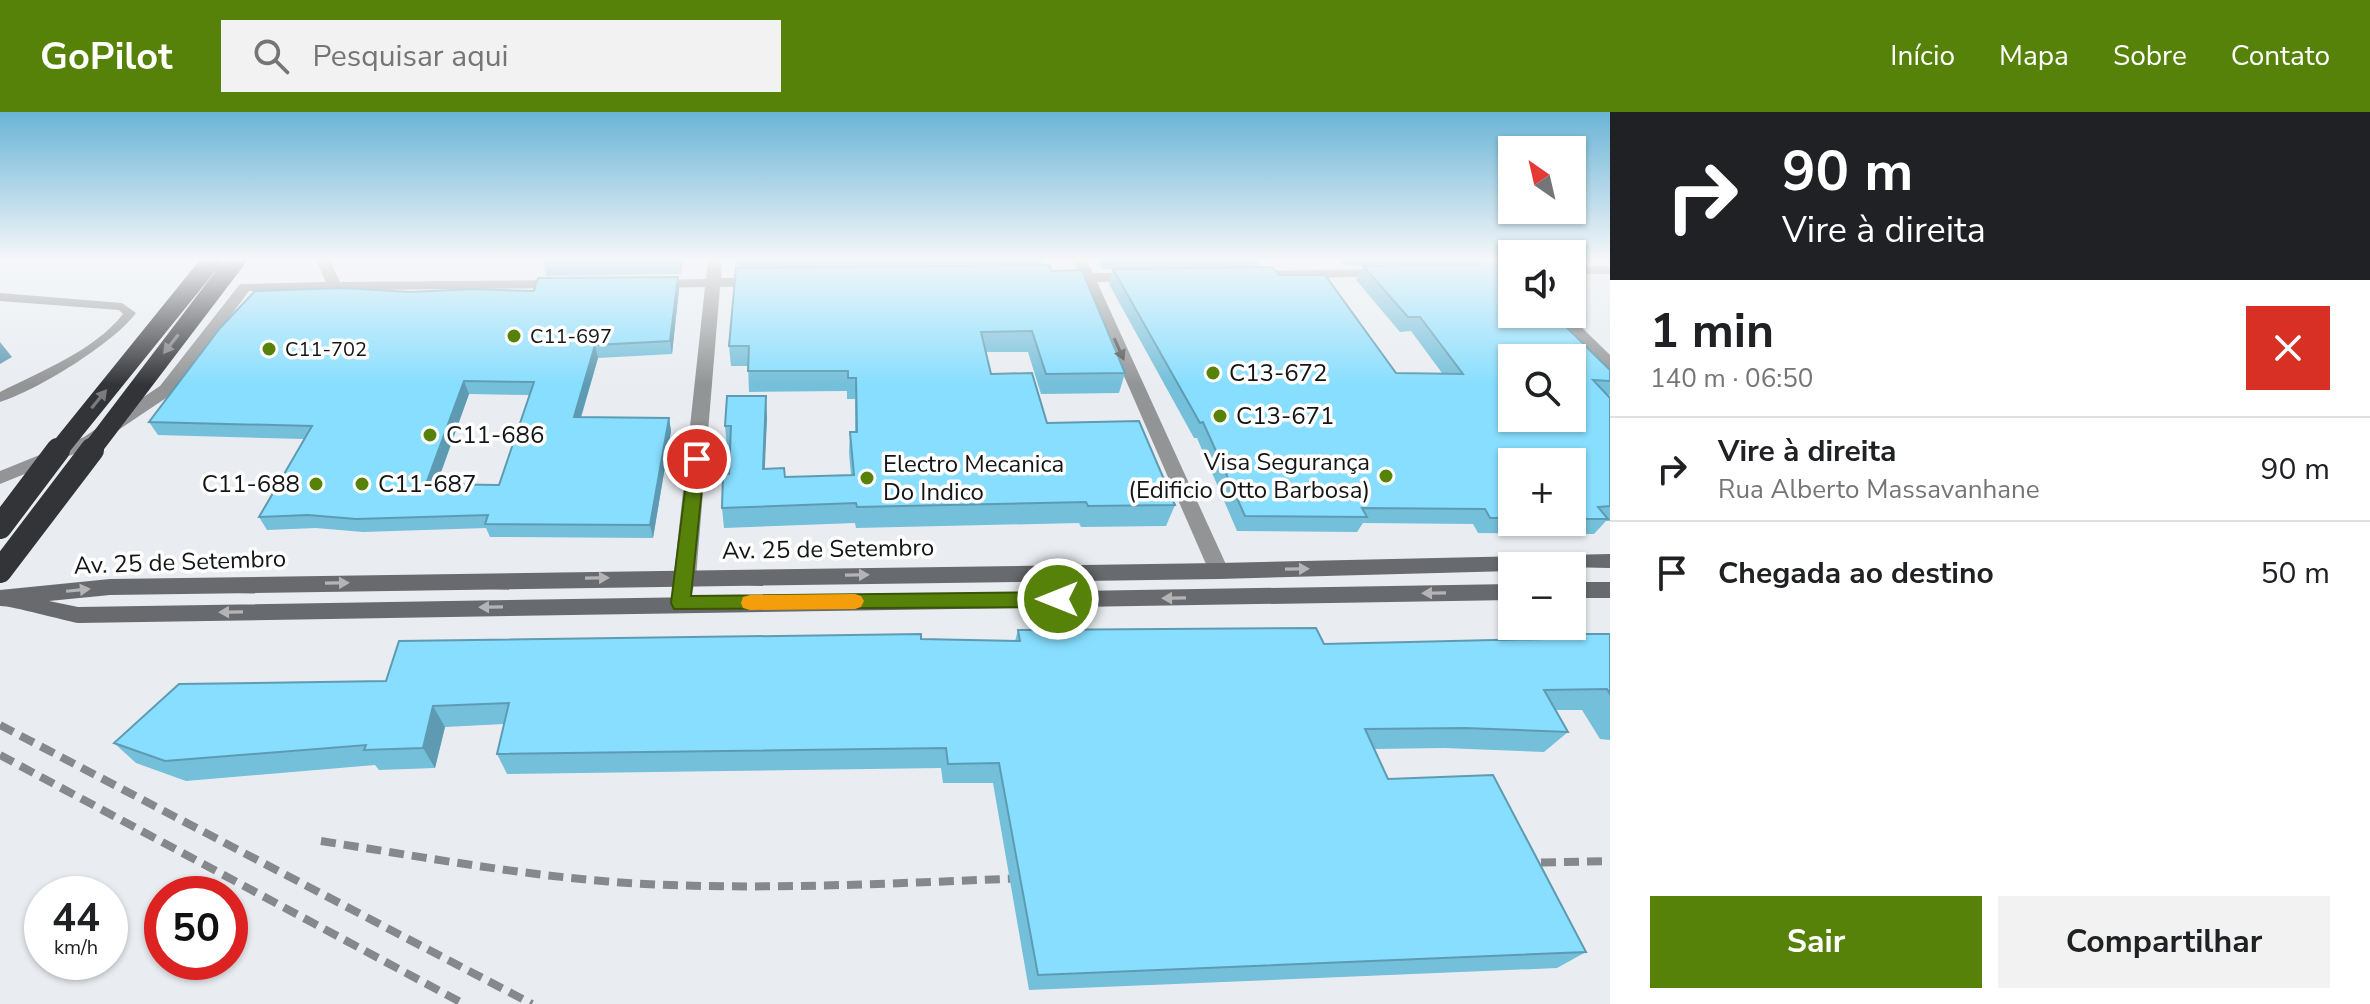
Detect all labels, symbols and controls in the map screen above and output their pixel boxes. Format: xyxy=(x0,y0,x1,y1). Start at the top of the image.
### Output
search box xyxy=(221,20,781,92)
text: GoPilot xyxy=(40,31,173,82)
icon: search xyxy=(249,34,293,78)
text: Pesquisar aqui xyxy=(313,36,509,77)
text: Início xyxy=(1890,37,1955,75)
text: Mapa xyxy=(1999,37,2069,75)
text: Sobre xyxy=(2113,37,2187,75)
text: Contato xyxy=(2231,37,2330,75)
text: 90 m xyxy=(1782,133,1913,210)
north arrow xyxy=(1498,136,1586,224)
map controls xyxy=(1498,136,1586,640)
icon: right xyxy=(1650,144,1754,248)
text: Vire à direita xyxy=(1782,206,1986,255)
button: sound xyxy=(1498,240,1586,328)
text: 1 min xyxy=(1650,298,1774,364)
button: close xyxy=(2246,306,2330,390)
place label: C11-697 xyxy=(530,323,612,350)
marker: C11-697 xyxy=(505,327,523,345)
one-way arrow xyxy=(163,334,179,354)
place label: C11-702 xyxy=(285,336,367,363)
one-way arrow xyxy=(1113,337,1126,361)
marker: C11-702 xyxy=(260,340,278,358)
button: search xyxy=(1498,344,1586,432)
place label: C13-672 xyxy=(1229,357,1327,389)
text: 140 m · 06:50 xyxy=(1650,361,1813,396)
marker: C13-672 xyxy=(1204,364,1222,382)
one-way arrow xyxy=(90,389,107,409)
place label: C13-671 xyxy=(1236,400,1334,432)
marker: C13-671 xyxy=(1211,407,1229,425)
place label: C11-686 xyxy=(446,419,544,451)
pin xyxy=(663,425,731,493)
marker: C11-686 xyxy=(421,426,439,444)
text: Vire à direita xyxy=(1718,431,1896,472)
icon: arrive xyxy=(675,437,719,481)
place label: Visa Segurança (Edificio Otto Barbosa) xyxy=(1128,446,1370,506)
icon: right xyxy=(1650,447,1694,491)
place label: Electro Mecanica Do Indico xyxy=(883,448,1064,508)
button: + xyxy=(1498,448,1586,536)
text: 90 m xyxy=(2261,449,2330,490)
marker: Visa Segurança (Edificio Otto Barbosa) xyxy=(1377,467,1395,485)
place label: C11-688 xyxy=(202,468,300,500)
place label: C11-687 xyxy=(378,468,476,500)
marker: Electro Mecanica Do Indico xyxy=(858,469,876,487)
text: Rua Alberto Massavanhane xyxy=(1718,472,2040,507)
marker: C11-688 xyxy=(307,475,325,493)
marker: C11-687 xyxy=(353,475,371,493)
street label: Av. 25 de Setembro xyxy=(722,531,934,567)
street label: Av. 25 de Setembro xyxy=(73,542,287,582)
icon: arrive xyxy=(1650,551,1694,595)
button: − xyxy=(1498,552,1586,640)
text: Chegada ao destino xyxy=(1718,553,1994,594)
text: 50 m xyxy=(2261,553,2330,594)
position arrow xyxy=(1016,557,1100,641)
one-way arrow xyxy=(1285,562,1310,575)
one-way arrow xyxy=(845,569,870,581)
one-way arrow xyxy=(585,572,610,585)
one-way arrow xyxy=(325,577,350,589)
one-way arrow xyxy=(65,584,90,597)
one-way arrow xyxy=(1421,587,1446,599)
one-way arrow xyxy=(1161,592,1186,604)
one-way arrow xyxy=(478,601,503,613)
one-way arrow xyxy=(218,606,243,619)
speed limit sign: 50 xyxy=(144,876,248,980)
text: 44 xyxy=(52,891,100,945)
button: Sair xyxy=(1650,896,1982,988)
button: Compartilhar xyxy=(1998,896,2330,988)
text: km/h xyxy=(54,934,98,961)

